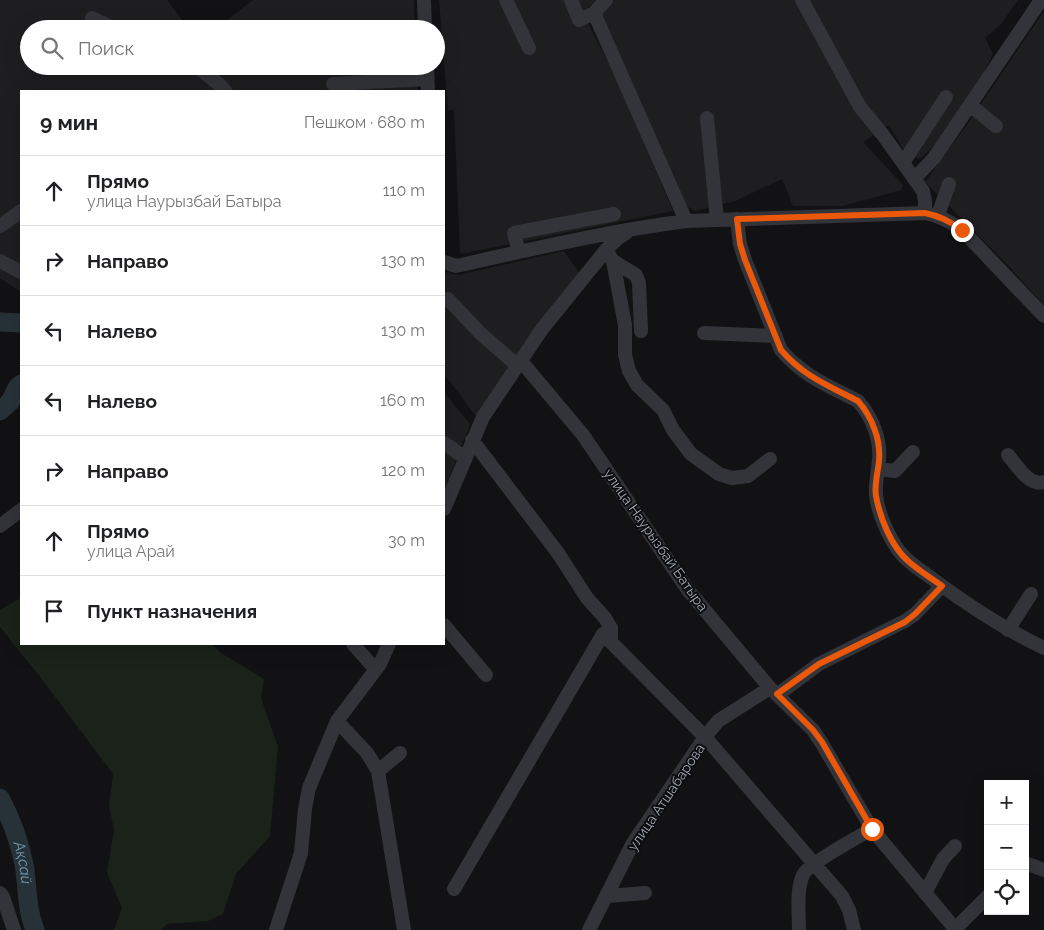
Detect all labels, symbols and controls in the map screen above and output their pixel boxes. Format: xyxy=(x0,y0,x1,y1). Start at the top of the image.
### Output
search box xyxy=(20,20,445,75)
icon: search xyxy=(38,34,66,62)
text: Поиск xyxy=(78,37,134,59)
text: 9 мин xyxy=(40,110,98,135)
text: Пешком · 680 m xyxy=(304,113,425,132)
text: Прямо xyxy=(87,170,149,192)
icon: ahead xyxy=(40,177,68,205)
text: 110 m xyxy=(383,181,425,200)
text: улица Наурызбай Батыра xyxy=(87,192,281,211)
route end xyxy=(951,219,974,242)
icon: right xyxy=(40,247,68,275)
text: Направо xyxy=(87,250,168,272)
text: 130 m xyxy=(381,251,425,270)
icon: left xyxy=(40,317,68,345)
text: Налево xyxy=(87,320,157,342)
text: 130 m xyxy=(381,321,425,340)
icon: left xyxy=(40,387,68,415)
text: Налево xyxy=(87,390,157,412)
text: 160 m xyxy=(380,391,425,410)
icon: right xyxy=(40,457,68,485)
text: Направо xyxy=(87,460,168,482)
text: 120 m xyxy=(381,461,425,480)
street label: улица Наурызбай Батыра xyxy=(601,466,711,614)
text: Прямо xyxy=(87,520,149,542)
icon: ahead xyxy=(40,527,68,555)
text: 30 m xyxy=(388,531,425,550)
text: улица Арай xyxy=(87,542,175,561)
icon: arrive xyxy=(40,597,68,625)
text: Пункт назначения xyxy=(87,600,257,622)
street label: улица Атшабарова xyxy=(624,741,708,853)
map controls xyxy=(984,780,1029,915)
button: + xyxy=(984,780,1029,825)
route start xyxy=(861,818,884,841)
button: − xyxy=(984,825,1029,870)
water label: Ақсай xyxy=(9,838,35,885)
button: locate xyxy=(984,870,1029,915)

